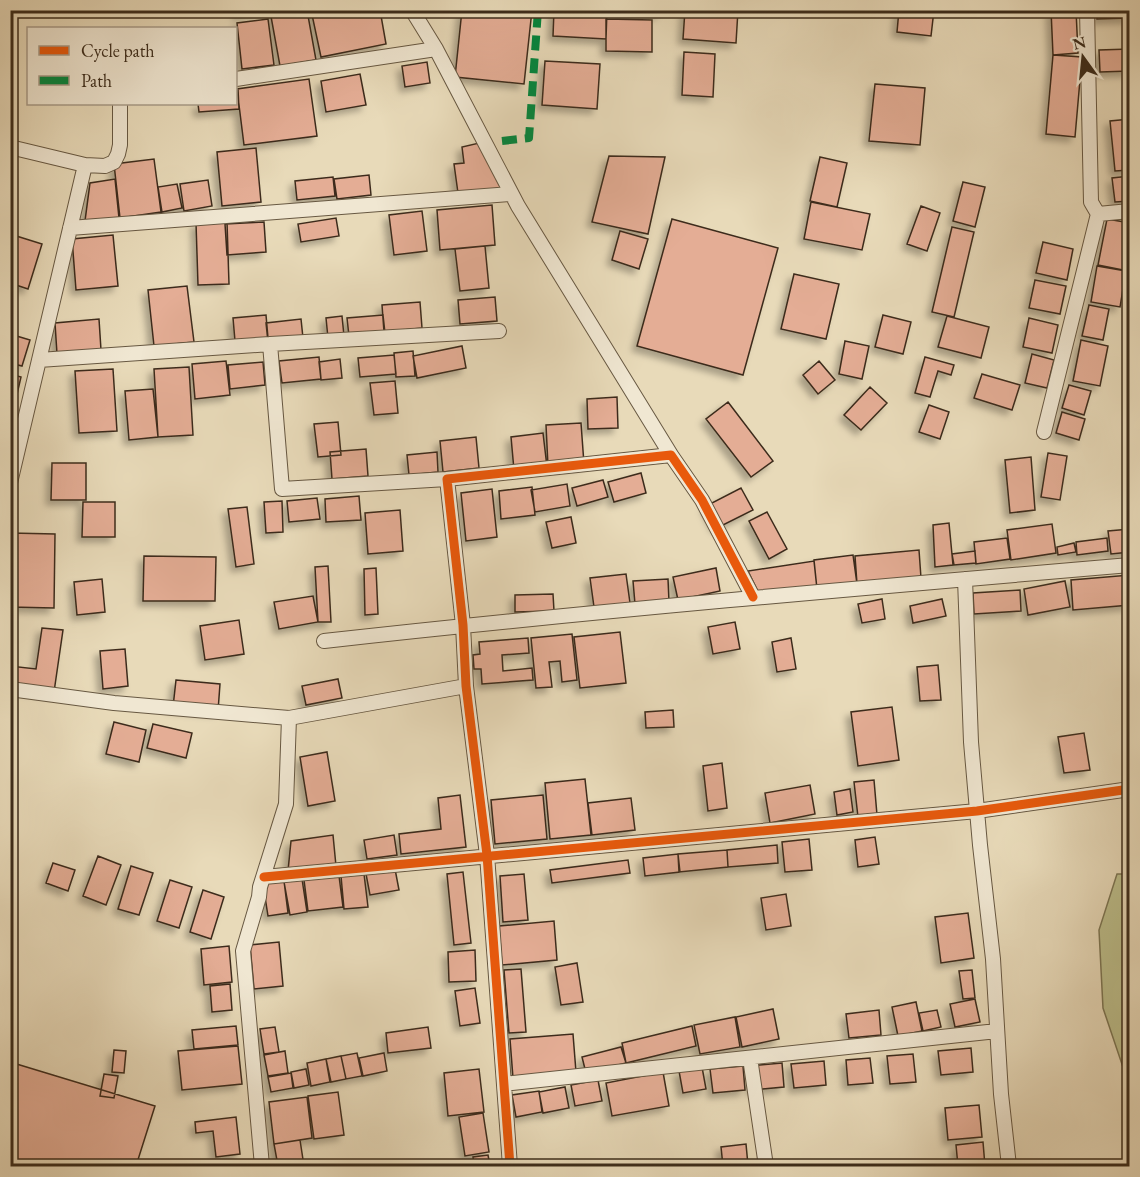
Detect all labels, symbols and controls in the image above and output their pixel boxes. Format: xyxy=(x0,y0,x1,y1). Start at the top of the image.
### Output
legend xyxy=(27,27,237,105)
north arrow xyxy=(1053,27,1113,87)
text: N xyxy=(1070,31,1088,55)
text: Cycle path xyxy=(81,39,155,62)
text: Path xyxy=(81,69,112,92)

